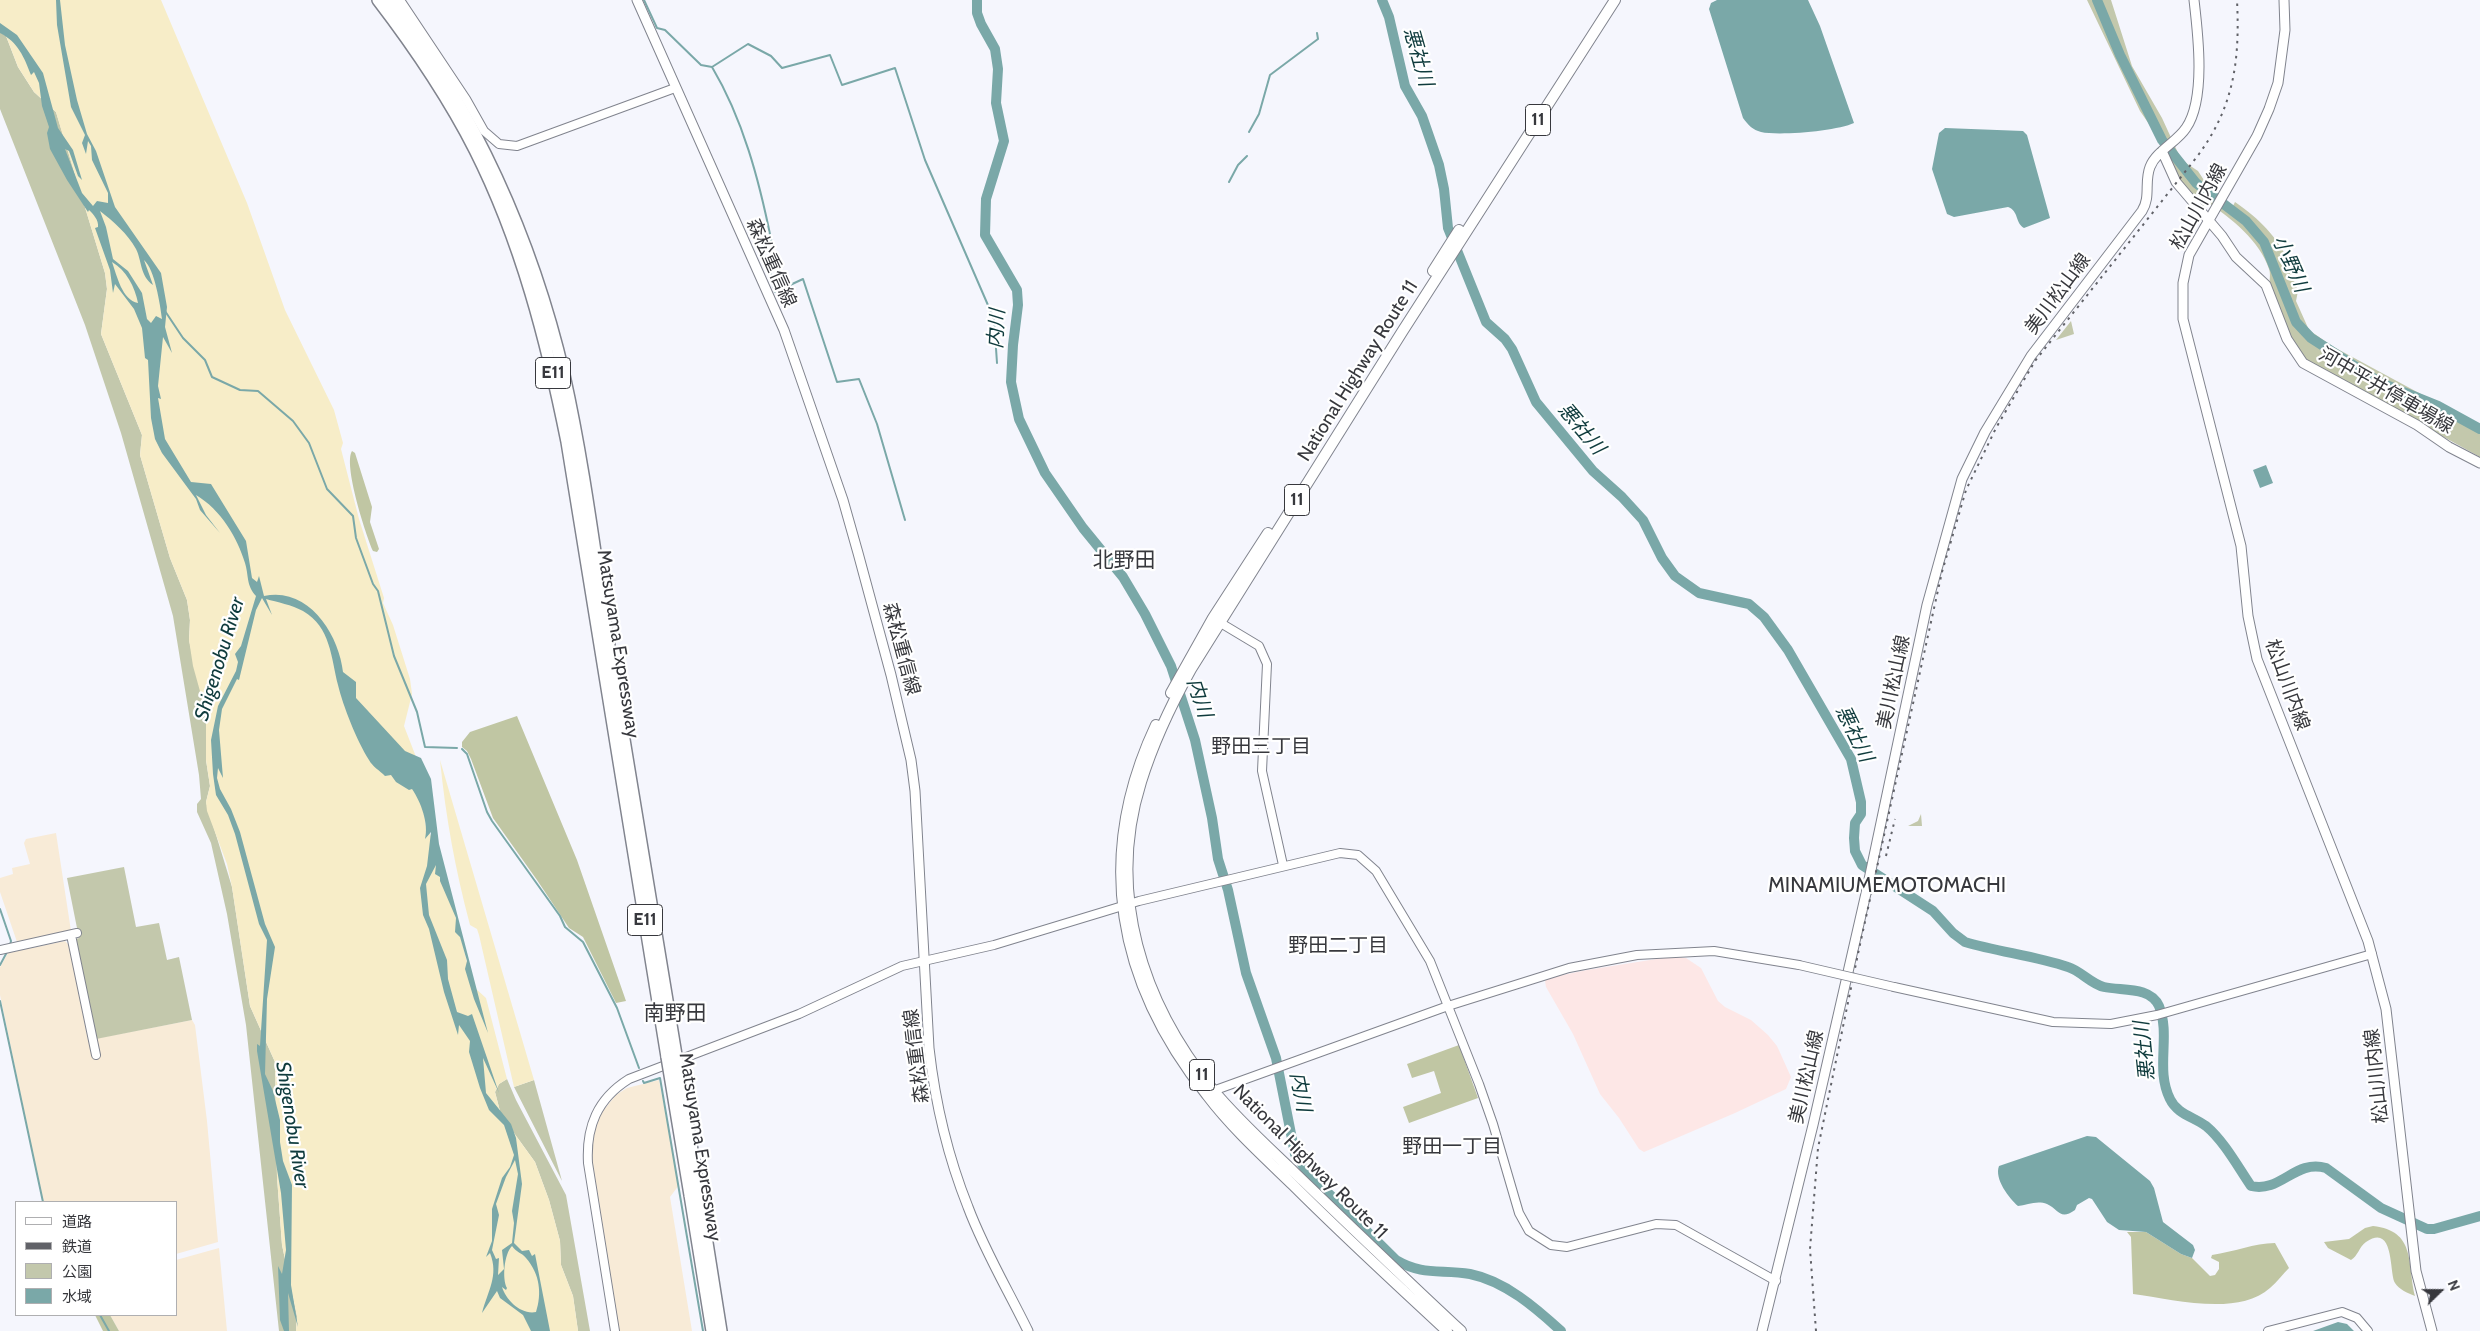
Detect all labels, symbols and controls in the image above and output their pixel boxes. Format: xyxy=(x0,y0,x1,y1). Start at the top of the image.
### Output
water label: 悪社川 xyxy=(1398,25,1438,89)
road number: 11 xyxy=(1526,104,1550,136)
street label: 松山川内線 xyxy=(2166,160,2232,254)
street label: 森松重信線 xyxy=(741,215,801,311)
water label: 小野川 xyxy=(2267,232,2313,296)
street label: 美川松山線 xyxy=(2020,249,2096,339)
street label: National Highway Route 11 xyxy=(1293,276,1423,466)
water label: 内川 xyxy=(984,308,1010,350)
street label: 河中平井停車場線 xyxy=(2314,343,2458,439)
road number: E11 xyxy=(536,358,570,388)
water label: 悪社川 xyxy=(1553,398,1609,460)
road number: 11 xyxy=(1284,484,1310,516)
street label: Matsuyama Expressway xyxy=(592,548,644,740)
district label: 北野田 xyxy=(1093,548,1155,574)
water label: Shigenobu River xyxy=(190,594,250,724)
street label: 森松重信線 xyxy=(878,600,924,698)
street label: 美川松山線 xyxy=(1873,633,1915,731)
street label: 松山川内線 xyxy=(2260,636,2314,734)
water label: 内川 xyxy=(1181,675,1217,721)
water label: 悪社川 xyxy=(1830,702,1878,766)
district label: 野田三丁目 xyxy=(1211,735,1311,759)
district label: MINAMIUMEMOTOMACHI xyxy=(1757,873,2017,899)
road number: E11 xyxy=(628,904,662,936)
district label: 野田二丁目 xyxy=(1288,934,1388,958)
district label: 南野田 xyxy=(644,1001,706,1027)
street label: 森松重信線 xyxy=(900,1007,934,1105)
water label: 悪社川 xyxy=(2130,1020,2160,1082)
street label: 美川松山線 xyxy=(1785,1028,1829,1126)
street label: 松山川内線 xyxy=(2361,1028,2393,1124)
street label: Matsuyama Expressway xyxy=(674,1051,726,1243)
water label: Shigenobu River xyxy=(270,1060,314,1190)
road number: 11 xyxy=(1190,1060,1214,1090)
water label: 内川 xyxy=(1284,1070,1316,1114)
street label: National Highway Route 11 xyxy=(1228,1080,1392,1244)
district label: 野田一丁目 xyxy=(1402,1135,1502,1159)
legend xyxy=(15,1201,178,1316)
text: 道路 xyxy=(62,1213,92,1231)
text: 鉄道 xyxy=(62,1238,92,1256)
text: 公園 xyxy=(62,1263,92,1281)
north arrow xyxy=(2415,1266,2465,1316)
text: N xyxy=(2444,1277,2464,1293)
text: 水域 xyxy=(62,1288,92,1306)

